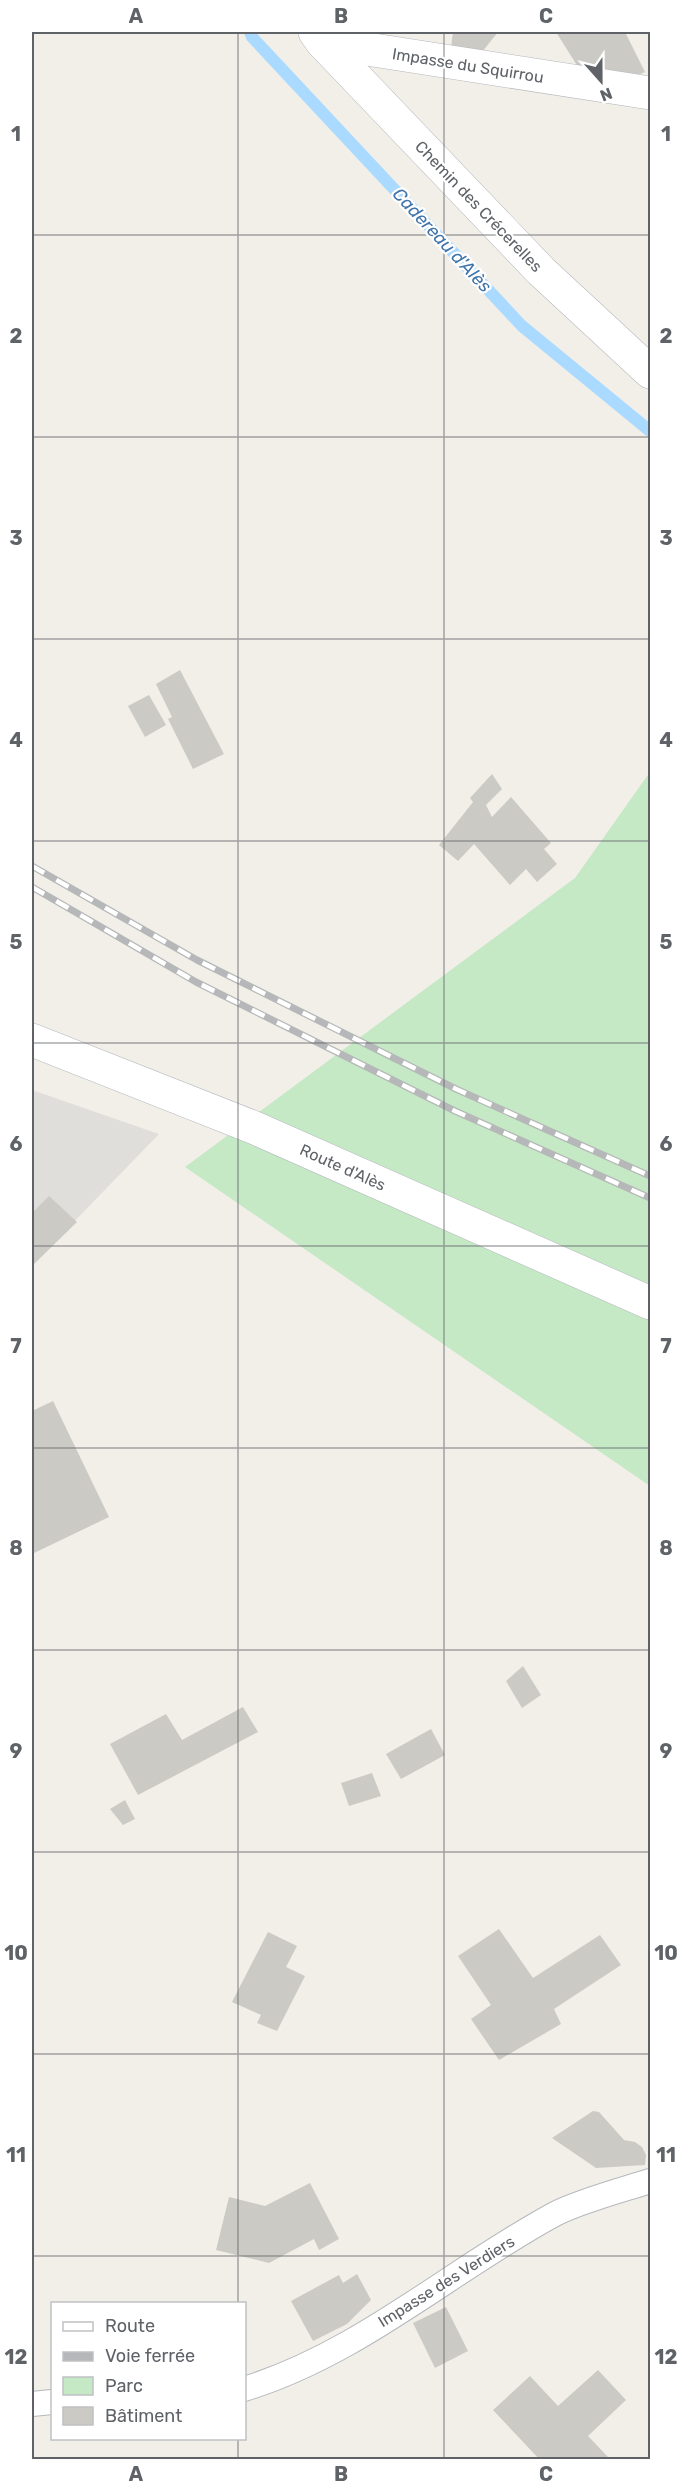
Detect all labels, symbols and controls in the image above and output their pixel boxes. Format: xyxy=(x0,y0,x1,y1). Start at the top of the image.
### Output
text: A xyxy=(129,4,144,28)
text: B xyxy=(334,4,348,28)
text: C xyxy=(539,4,553,28)
street label: Impasse du Squirrou xyxy=(391,44,545,87)
north arrow xyxy=(571,51,631,111)
text: N xyxy=(597,84,615,105)
text: 1 xyxy=(11,122,21,146)
text: 1 xyxy=(661,122,671,146)
street label: Chemin des Crécerelles xyxy=(411,137,546,276)
water label: Cadereau d'Alès xyxy=(388,183,496,297)
text: 2 xyxy=(10,324,23,348)
text: 2 xyxy=(660,324,673,348)
text: 3 xyxy=(9,526,23,550)
text: 3 xyxy=(659,526,673,550)
text: 4 xyxy=(9,728,23,752)
text: 4 xyxy=(659,728,673,752)
text: 5 xyxy=(10,930,23,954)
text: 5 xyxy=(660,930,673,954)
text: 6 xyxy=(9,1132,23,1156)
text: 6 xyxy=(659,1132,673,1156)
street label: Route d'Alès xyxy=(297,1140,389,1195)
text: 7 xyxy=(10,1334,22,1358)
text: 7 xyxy=(660,1334,672,1358)
text: 8 xyxy=(9,1536,23,1560)
text: 8 xyxy=(659,1536,673,1560)
text: 9 xyxy=(10,1739,23,1763)
text: 9 xyxy=(660,1739,673,1763)
text: 10 xyxy=(4,1941,28,1965)
text: 10 xyxy=(654,1941,678,1965)
text: 11 xyxy=(6,2143,26,2167)
text: 11 xyxy=(656,2143,676,2167)
street label: Impasse des Verdiers xyxy=(374,2232,518,2331)
legend xyxy=(51,2302,246,2440)
text: Route xyxy=(105,2315,155,2337)
text: 12 xyxy=(5,2345,27,2369)
text: Voie ferrée xyxy=(105,2345,195,2367)
text: 12 xyxy=(655,2345,677,2369)
text: Parc xyxy=(105,2375,143,2397)
text: Bâtiment xyxy=(105,2405,182,2427)
text: A xyxy=(129,2462,144,2486)
text: B xyxy=(334,2462,348,2486)
text: C xyxy=(539,2462,553,2486)

